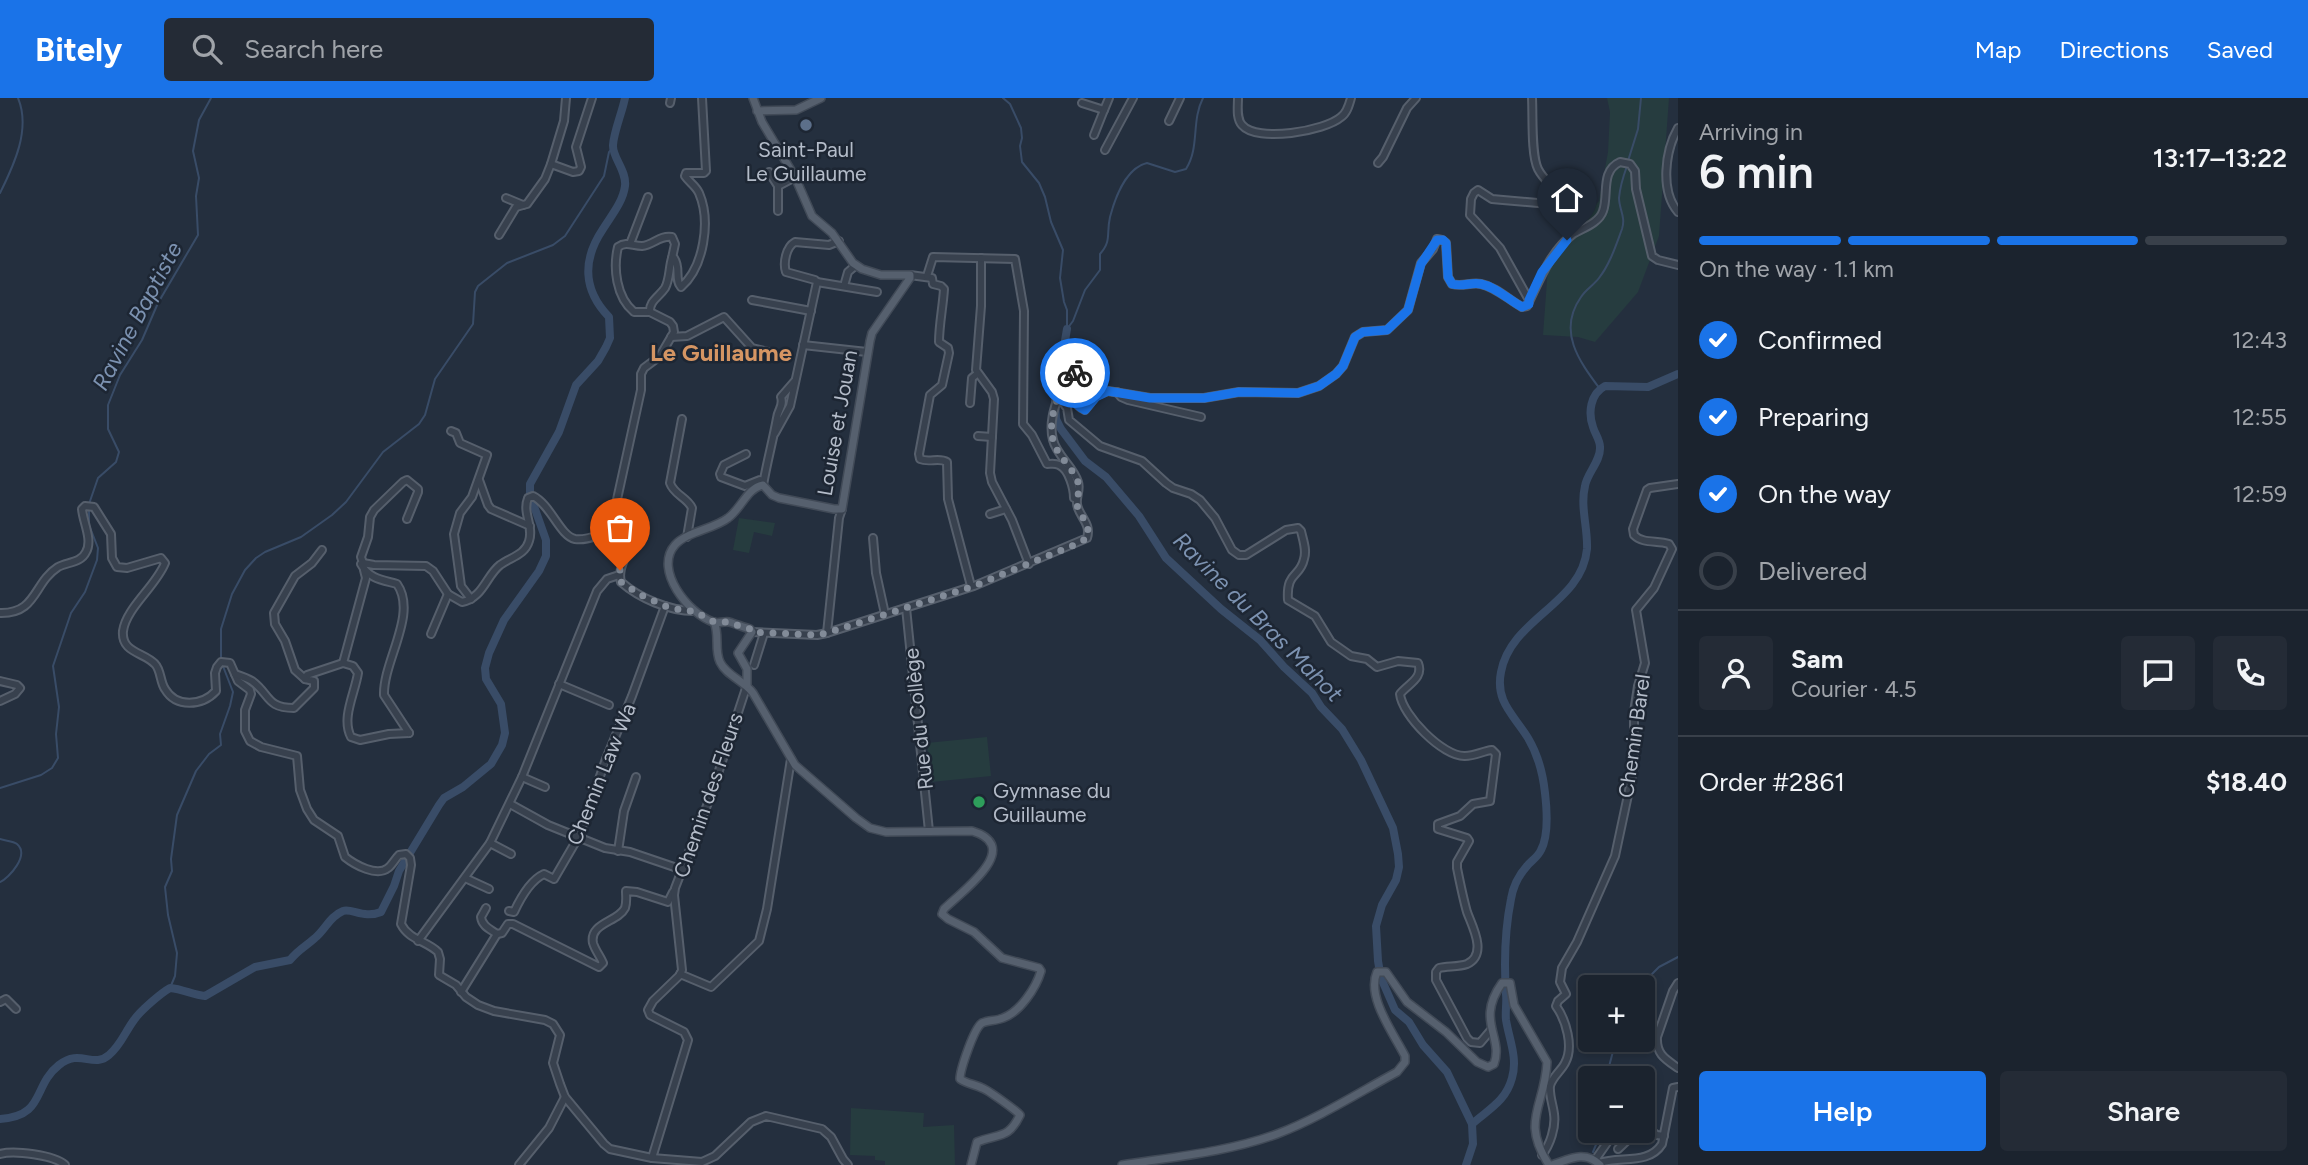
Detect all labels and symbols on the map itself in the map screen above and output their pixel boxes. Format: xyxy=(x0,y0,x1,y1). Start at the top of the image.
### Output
marker: Saint-Paul Le Guillaume xyxy=(798,117,814,133)
place label: Saint-Paul Le Guillaume xyxy=(745,137,867,186)
pin xyxy=(1537,168,1597,240)
water label: Ravine Baptiste xyxy=(86,237,188,395)
district label: Le Guillaume xyxy=(650,338,792,367)
courier xyxy=(1040,338,1110,408)
street label: Louise et Jouan xyxy=(812,348,862,498)
pin xyxy=(590,498,650,570)
water label: Ravine du Bras Mahot xyxy=(1167,526,1349,708)
street label: Rue du Collège xyxy=(898,647,938,791)
street label: Chemin Barel xyxy=(1613,673,1655,799)
street label: Chemin Law Wa xyxy=(561,699,641,849)
street label: Chemin des Fleurs xyxy=(668,709,748,881)
place label: Gymnase du Guillaume xyxy=(993,778,1111,827)
marker: Gymnase du Guillaume xyxy=(971,794,987,810)

